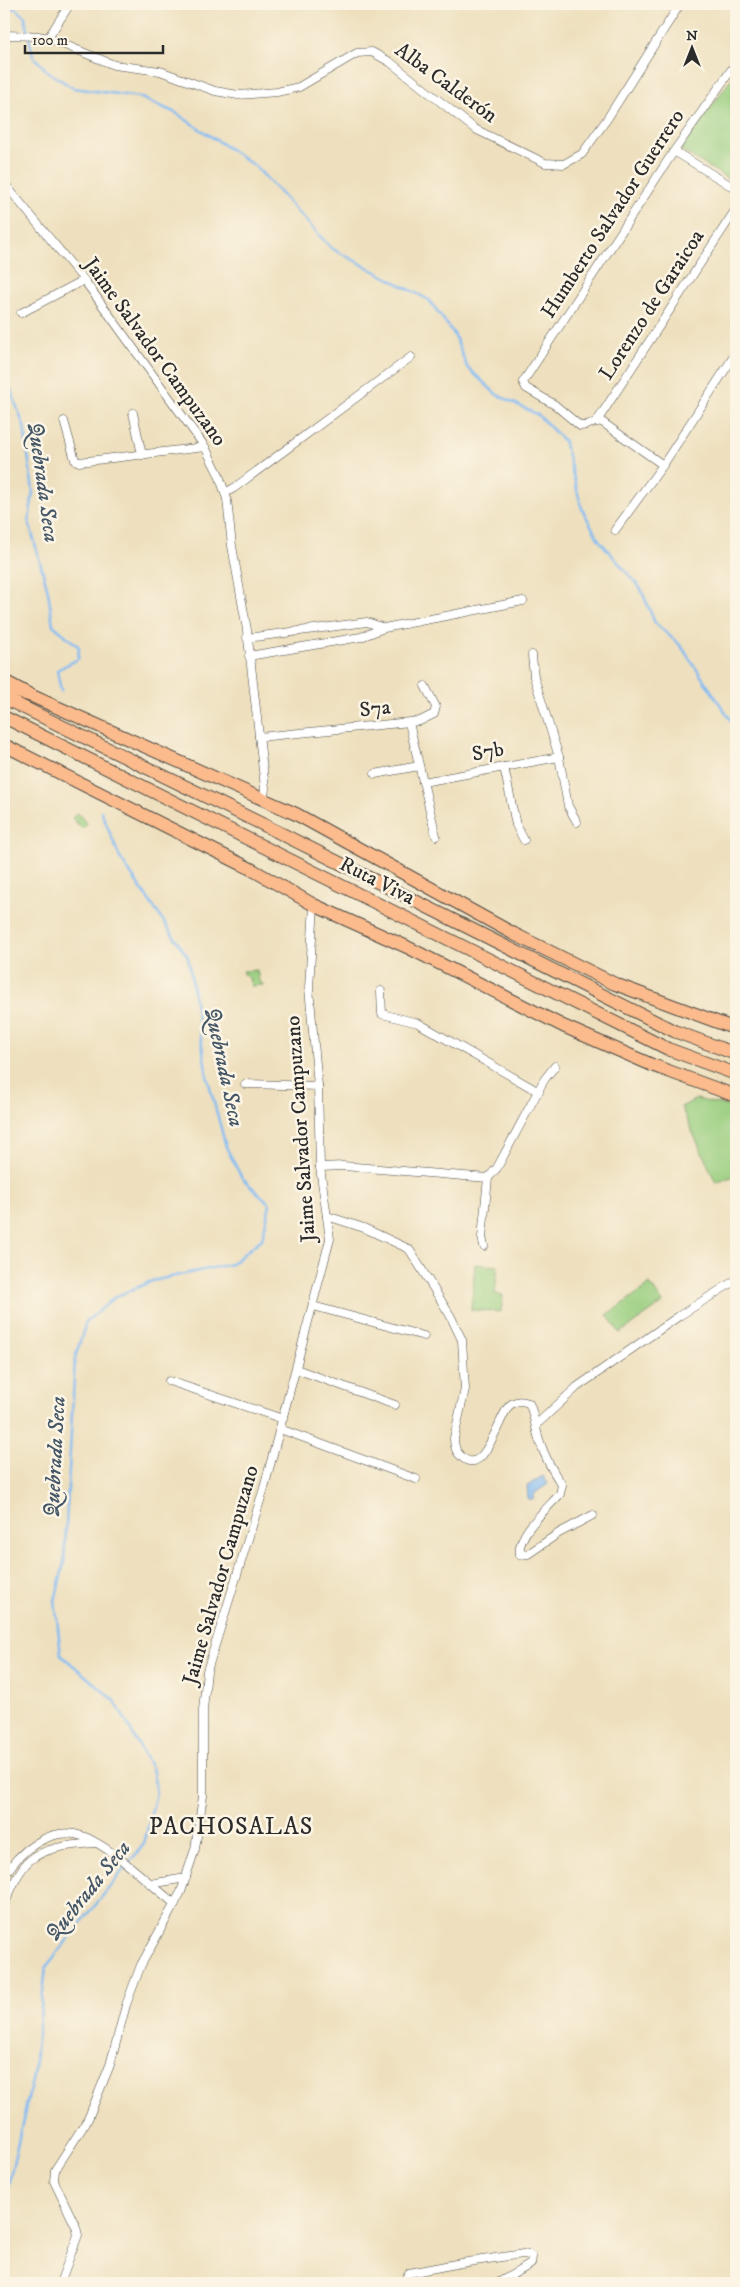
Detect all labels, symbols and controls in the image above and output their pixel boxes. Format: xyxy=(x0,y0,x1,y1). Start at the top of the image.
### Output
scale bar xyxy=(25,22,162,54)
north arrow xyxy=(668,22,718,72)
text: N xyxy=(686,27,698,45)
text: 100 m xyxy=(32,31,68,50)
street label: Alba Calderón xyxy=(390,37,502,129)
street label: Humberto Salvador Guerrero xyxy=(536,105,690,323)
street label: Lorenzo de Garaicoa xyxy=(594,225,710,385)
street label: Jaime Salvador Campuzano xyxy=(77,251,232,451)
water label: Quebrada Seca xyxy=(21,420,65,544)
street label: S7a xyxy=(358,694,392,724)
street label: S7b xyxy=(470,736,506,768)
street label: Ruta Viva xyxy=(335,851,419,911)
water label: Quebrada Seca xyxy=(198,1005,250,1129)
street label: Jaime Salvador Campuzano xyxy=(280,1015,322,1245)
water label: Quebrada Seca xyxy=(38,1396,72,1518)
street label: Jaime Salvador Campuzano xyxy=(177,1462,265,1690)
district label: PACHOSALAS xyxy=(149,1812,313,1842)
water label: Quebrada Seca xyxy=(39,1835,137,1947)

